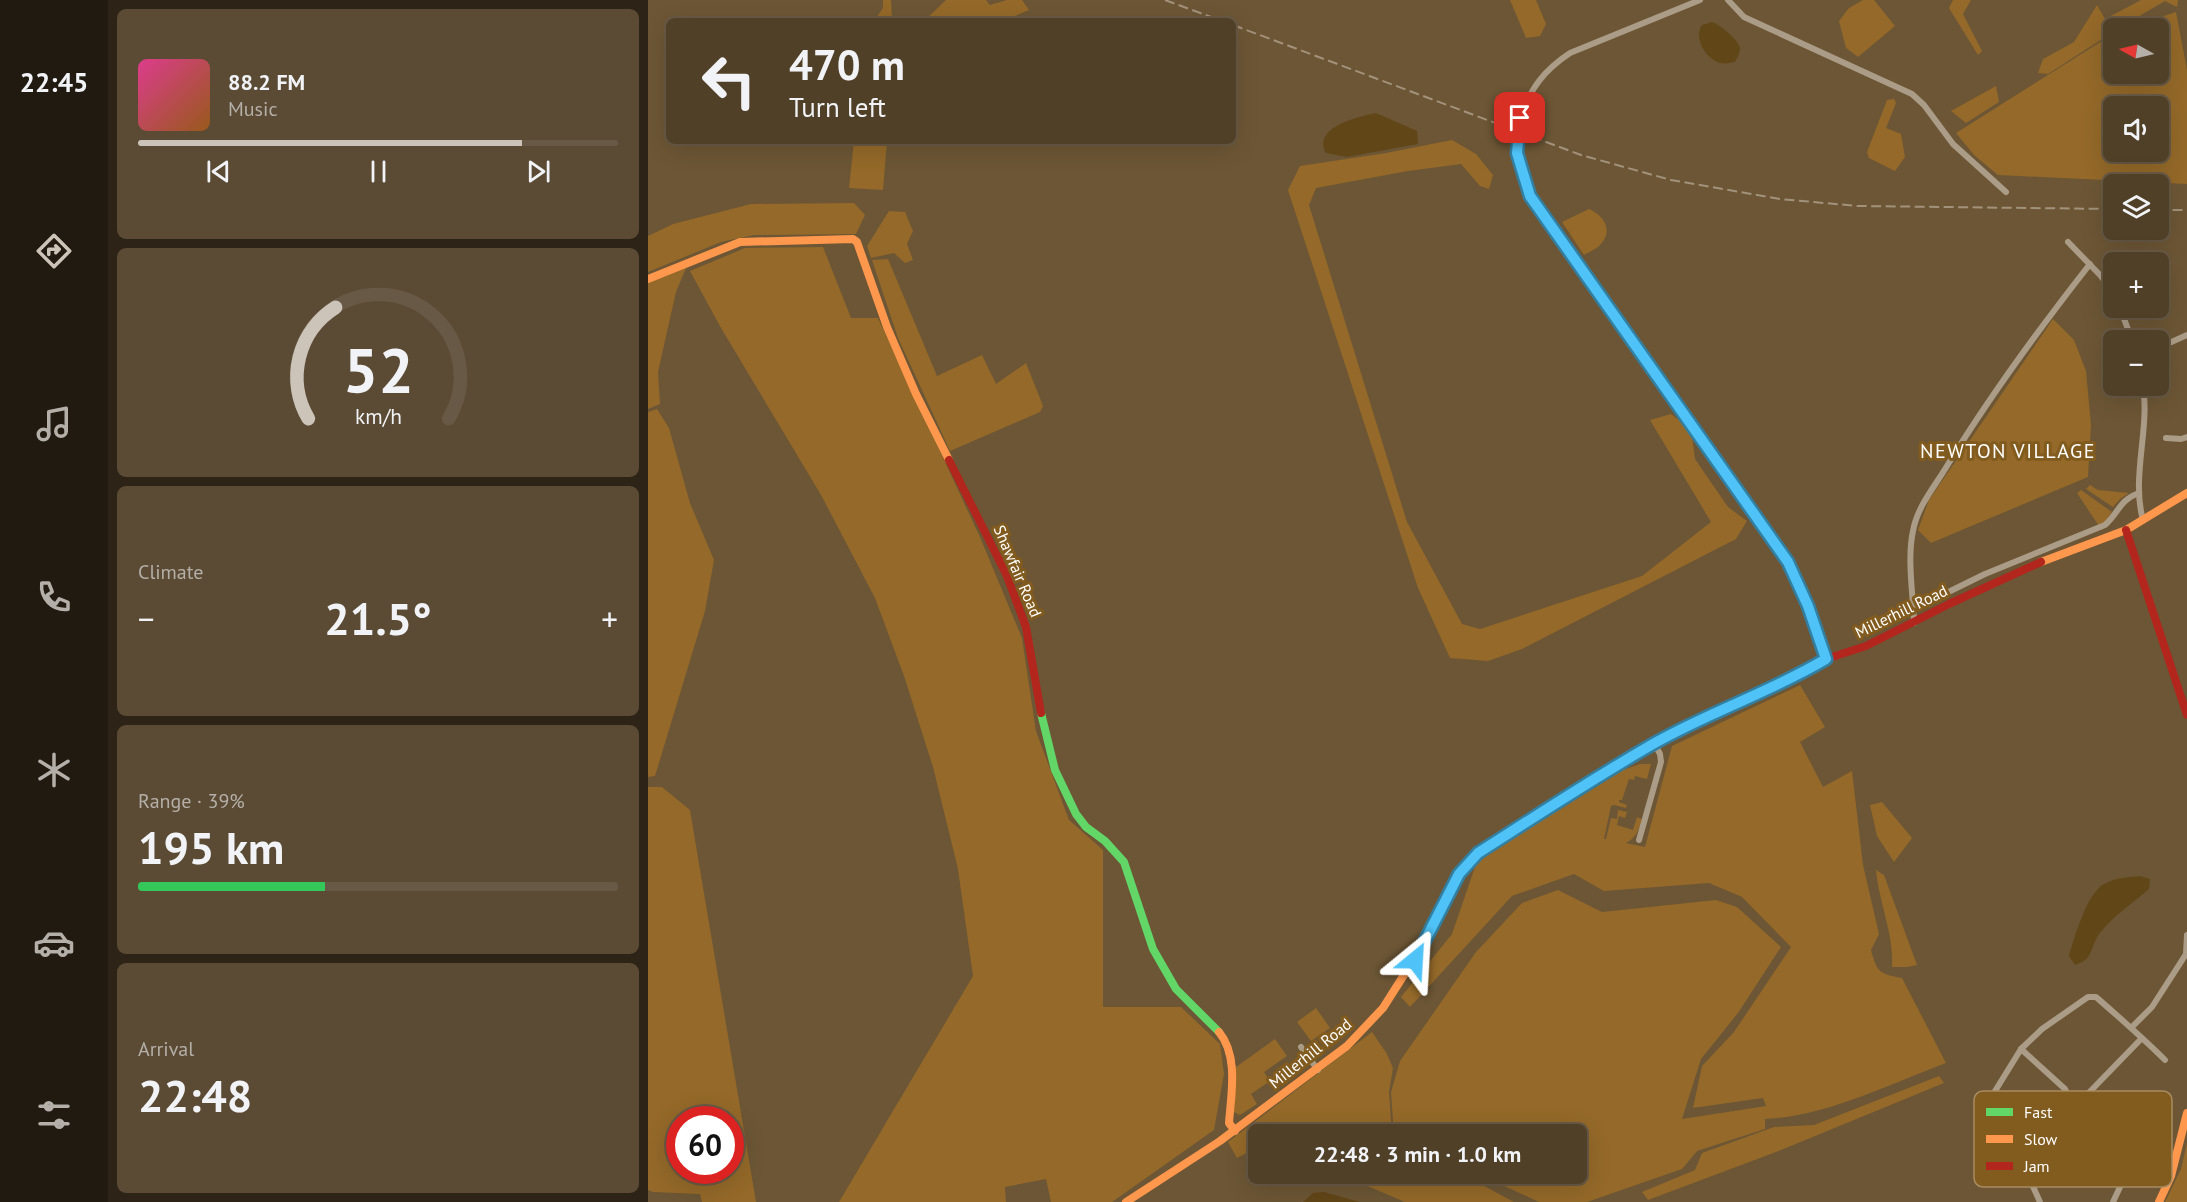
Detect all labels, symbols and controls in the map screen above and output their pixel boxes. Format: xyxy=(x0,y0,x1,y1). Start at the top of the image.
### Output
north arrow xyxy=(2103,18,2169,84)
map controls xyxy=(2103,18,2169,396)
text: 470 m xyxy=(789,37,905,92)
icon: left xyxy=(690,42,768,120)
text: 22:45 xyxy=(20,65,88,99)
text: 88.2 FM xyxy=(228,68,305,96)
text: Turn left xyxy=(789,90,886,124)
pin xyxy=(1494,92,1545,143)
text: Music xyxy=(228,96,277,122)
button: sound xyxy=(2103,96,2169,162)
icon: arrive xyxy=(1503,101,1536,134)
icon: previous xyxy=(202,155,235,188)
icon: pause xyxy=(362,155,395,188)
icon: next xyxy=(522,155,555,188)
button: layers xyxy=(2103,174,2169,240)
icon: directions xyxy=(33,230,75,272)
button: + xyxy=(2103,252,2169,318)
text: 52 xyxy=(343,330,413,411)
button: − xyxy=(2103,330,2169,396)
icon: music xyxy=(33,403,75,445)
text: km/h xyxy=(354,403,401,431)
district label: NEWTON VILLAGE xyxy=(1920,438,2096,464)
street label: Shawfair Road xyxy=(990,522,1046,620)
text: Climate xyxy=(138,559,204,585)
icon: phone xyxy=(33,576,75,618)
street label: Millerhill Road xyxy=(1852,580,1950,642)
text: 21.5° xyxy=(324,589,432,647)
text: − xyxy=(138,597,155,640)
text: + xyxy=(601,597,618,640)
icon: climate xyxy=(33,749,75,791)
text: Range · 39% xyxy=(138,788,245,814)
text: 195 km xyxy=(138,818,284,876)
icon: car xyxy=(33,922,75,964)
position arrow xyxy=(1383,928,1447,992)
street label: Millerhill Road xyxy=(1265,1014,1355,1092)
text: Arrival xyxy=(138,1036,194,1062)
text: 22:48 xyxy=(138,1066,252,1124)
legend xyxy=(1974,1091,2172,1187)
icon: filters xyxy=(33,1094,75,1136)
text: Fast xyxy=(2024,1102,2053,1122)
speed limit sign: 60 xyxy=(666,1106,744,1184)
text: Slow xyxy=(2024,1129,2058,1149)
text: 22:48 · 3 min · 1.0 km xyxy=(1314,1140,1521,1168)
text: Jam xyxy=(2023,1156,2050,1176)

